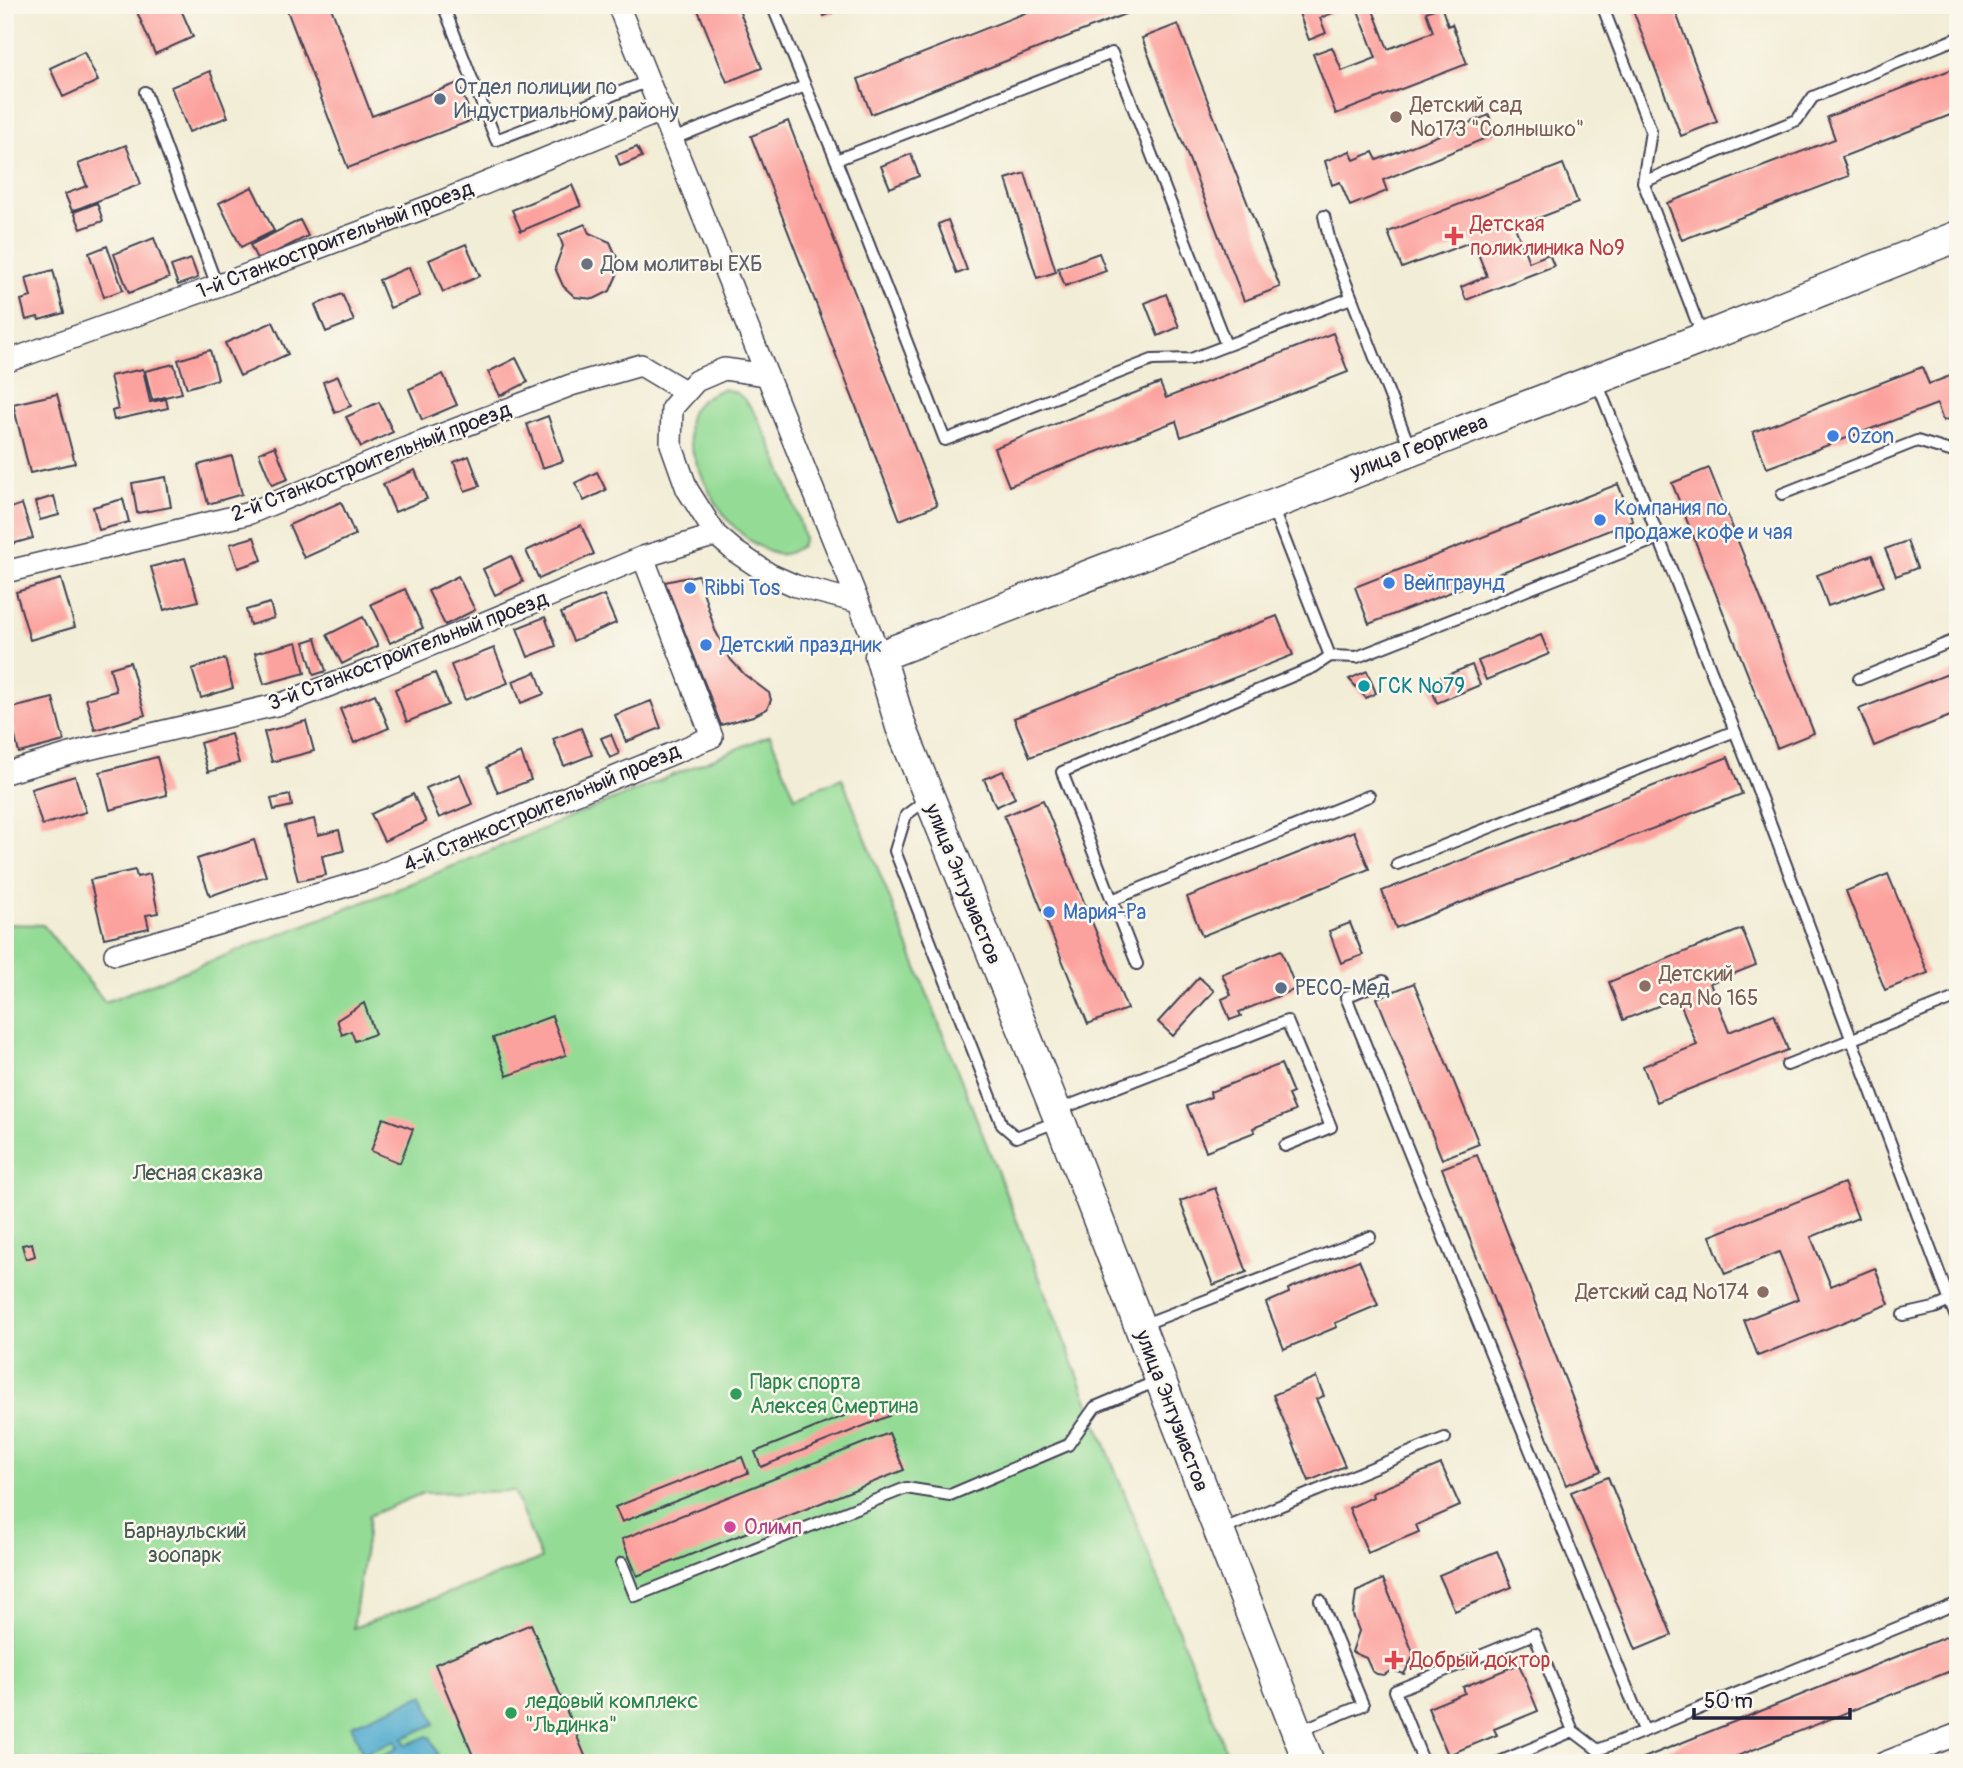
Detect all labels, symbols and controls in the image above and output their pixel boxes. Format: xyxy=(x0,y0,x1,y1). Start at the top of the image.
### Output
place label: Отдел полиции по Индустриальному району xyxy=(454,74,679,125)
marker: Отдел полиции по Индустриальному району xyxy=(432,91,448,107)
place label: Детский сад №173 "Солнышко" xyxy=(1409,92,1584,143)
marker: Детский сад №173 "Солнышко" xyxy=(1388,109,1404,125)
street label: 1-й Станкостроительный проезд xyxy=(193,175,477,305)
place label: Детская поликлиника №9 xyxy=(1469,211,1625,262)
marker: Детская поликлиника №9 xyxy=(1444,226,1464,246)
place label: Дом молитвы ЕХБ xyxy=(600,251,763,278)
marker: Дом молитвы ЕХБ xyxy=(579,256,595,272)
street label: 2-й Станкостроительный проезд xyxy=(227,396,515,528)
street label: улица Георгиева xyxy=(1345,408,1492,486)
place label: Ozon xyxy=(1847,423,1894,450)
marker: Ozon xyxy=(1825,428,1841,444)
place label: Компания по продаже кофе и чая xyxy=(1614,495,1793,546)
marker: Компания по продаже кофе и чая xyxy=(1592,512,1608,528)
place label: Вейпграунд xyxy=(1403,570,1505,597)
place label: Ribbi Tos xyxy=(704,575,781,602)
marker: Вейпграунд xyxy=(1381,575,1397,591)
marker: Ribbi Tos xyxy=(682,580,698,596)
street label: 3-й Станкостроительный проезд xyxy=(264,585,552,717)
place label: Детский праздник xyxy=(719,632,883,659)
marker: Детский праздник xyxy=(698,637,714,653)
place label: ГСК №79 xyxy=(1378,673,1465,700)
marker: ГСК №79 xyxy=(1356,678,1372,694)
street label: 4-й Станкостроительный проезд xyxy=(400,737,685,879)
street label: улица Энтузиастов xyxy=(918,799,1008,968)
place label: Мария-Ра xyxy=(1063,899,1146,926)
marker: Мария-Ра xyxy=(1041,904,1057,920)
place label: Детский сад № 165 xyxy=(1658,961,1758,1012)
place label: РЕСО-Мед xyxy=(1295,975,1390,1002)
marker: Детский сад № 165 xyxy=(1637,978,1653,994)
marker: РЕСО-Мед xyxy=(1273,980,1289,996)
park label: Лесная сказка xyxy=(132,1160,263,1187)
place label: Детский сад №174 xyxy=(1574,1279,1749,1306)
marker: Детский сад №174 xyxy=(1755,1284,1771,1300)
street label: улица Энтузиастов xyxy=(1128,1325,1215,1496)
place label: Парк спорта Алексея Смертина xyxy=(750,1369,918,1420)
marker: Парк спорта Алексея Смертина xyxy=(728,1386,744,1402)
place label: Олимп xyxy=(744,1514,802,1541)
park label: Барнаульский зоопарк xyxy=(123,1518,247,1569)
marker: Олимп xyxy=(722,1519,738,1535)
place label: Добрый доктор xyxy=(1409,1647,1550,1674)
marker: Добрый доктор xyxy=(1384,1650,1404,1670)
scale bar xyxy=(1694,1677,1849,1721)
place label: ледовый комплекс "Льдинка" xyxy=(525,1688,698,1739)
text: 50 m xyxy=(1704,1688,1753,1715)
marker: ледовый комплекс "Льдинка" xyxy=(503,1705,519,1721)

